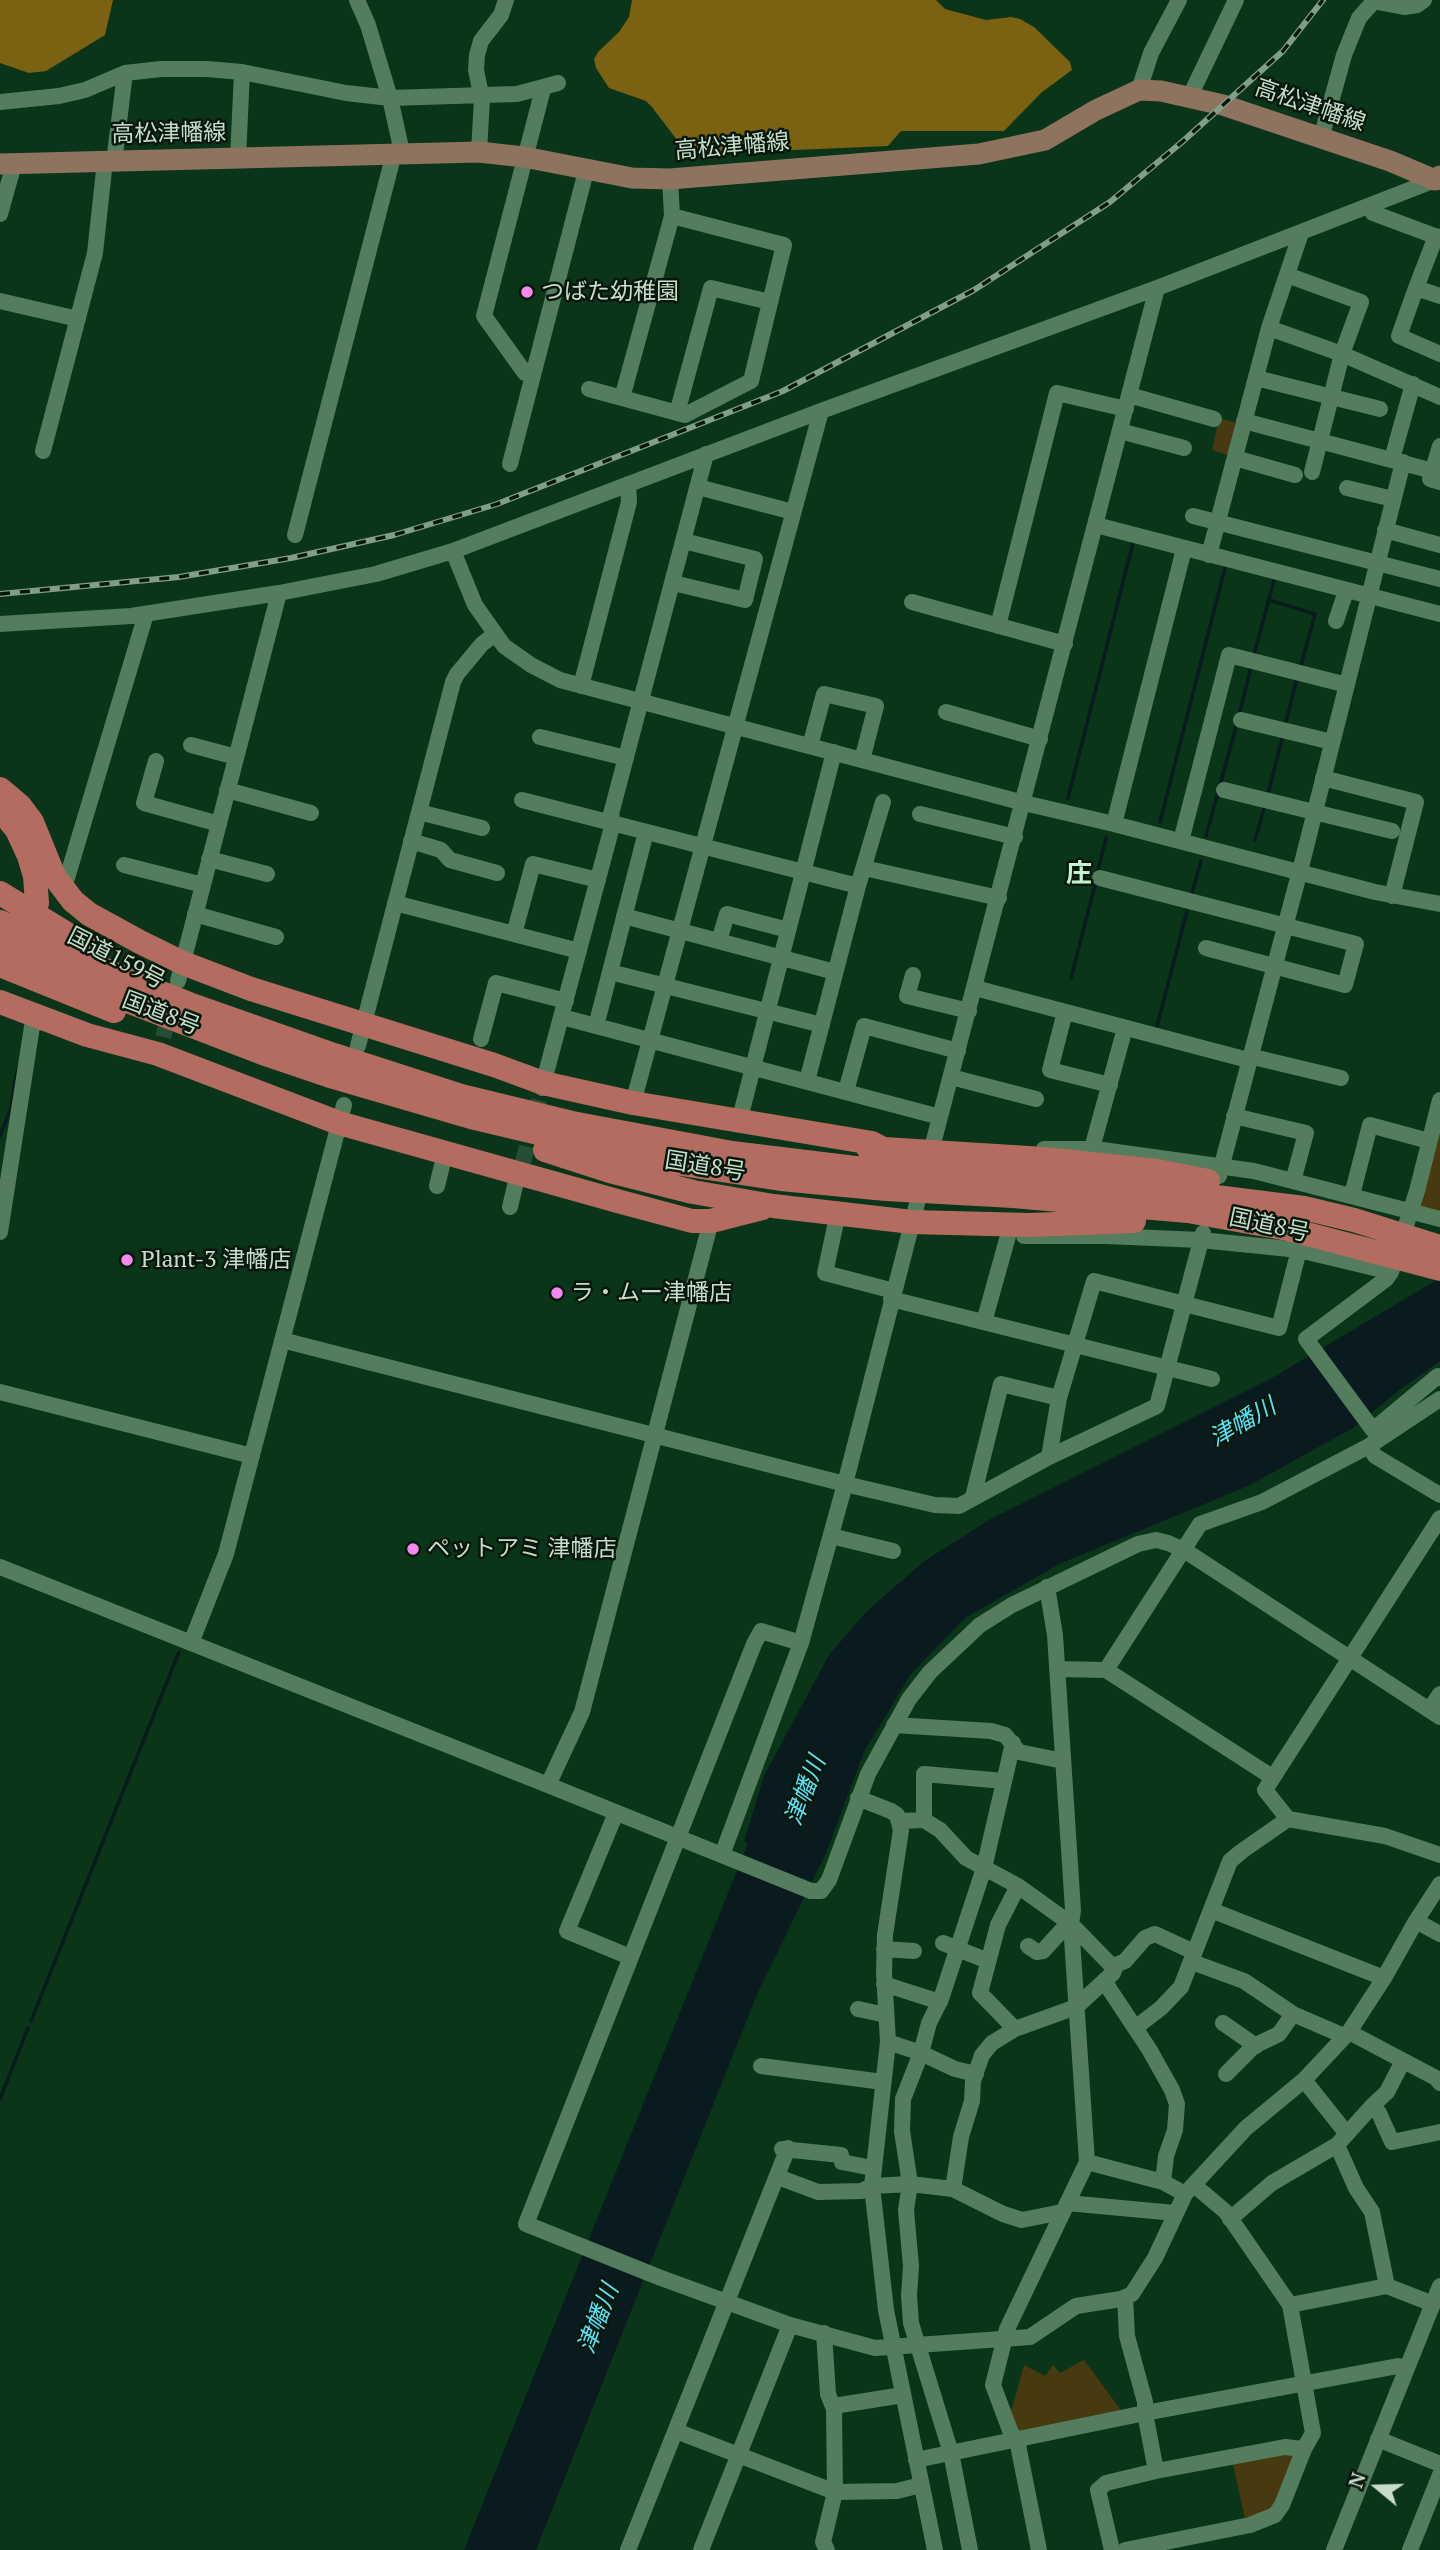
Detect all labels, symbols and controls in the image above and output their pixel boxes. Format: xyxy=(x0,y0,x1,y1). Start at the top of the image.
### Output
street label: 高松津幡線 xyxy=(1251,74,1369,138)
street label: 高松津幡線 xyxy=(111,119,227,149)
street label: 高松津幡線 xyxy=(674,128,790,166)
place label: つばた幼稚園 xyxy=(541,278,679,306)
marker: つばた幼稚園 xyxy=(519,284,535,300)
district label: 庄 xyxy=(1066,859,1092,891)
street label: 国道159号 xyxy=(63,923,169,995)
street label: 国道8号 xyxy=(118,987,204,1041)
street label: 国道8号 xyxy=(663,1147,747,1187)
street label: 国道8号 xyxy=(1226,1204,1312,1248)
place label: Plant-3 津幡店 xyxy=(141,1246,291,1274)
marker: Plant-3 津幡店 xyxy=(119,1252,135,1268)
place label: ラ・ムー津幡店 xyxy=(571,1279,732,1307)
marker: ラ・ムー津幡店 xyxy=(549,1285,565,1301)
water label: 津幡川 xyxy=(1205,1393,1281,1453)
place label: ペットアミ 津幡店 xyxy=(427,1535,617,1563)
marker: ペットアミ 津幡店 xyxy=(405,1541,421,1557)
water label: 津幡川 xyxy=(780,1752,832,1830)
water label: 津幡川 xyxy=(573,2280,625,2358)
north arrow xyxy=(1342,2452,1412,2522)
text: N xyxy=(1343,2469,1371,2491)

